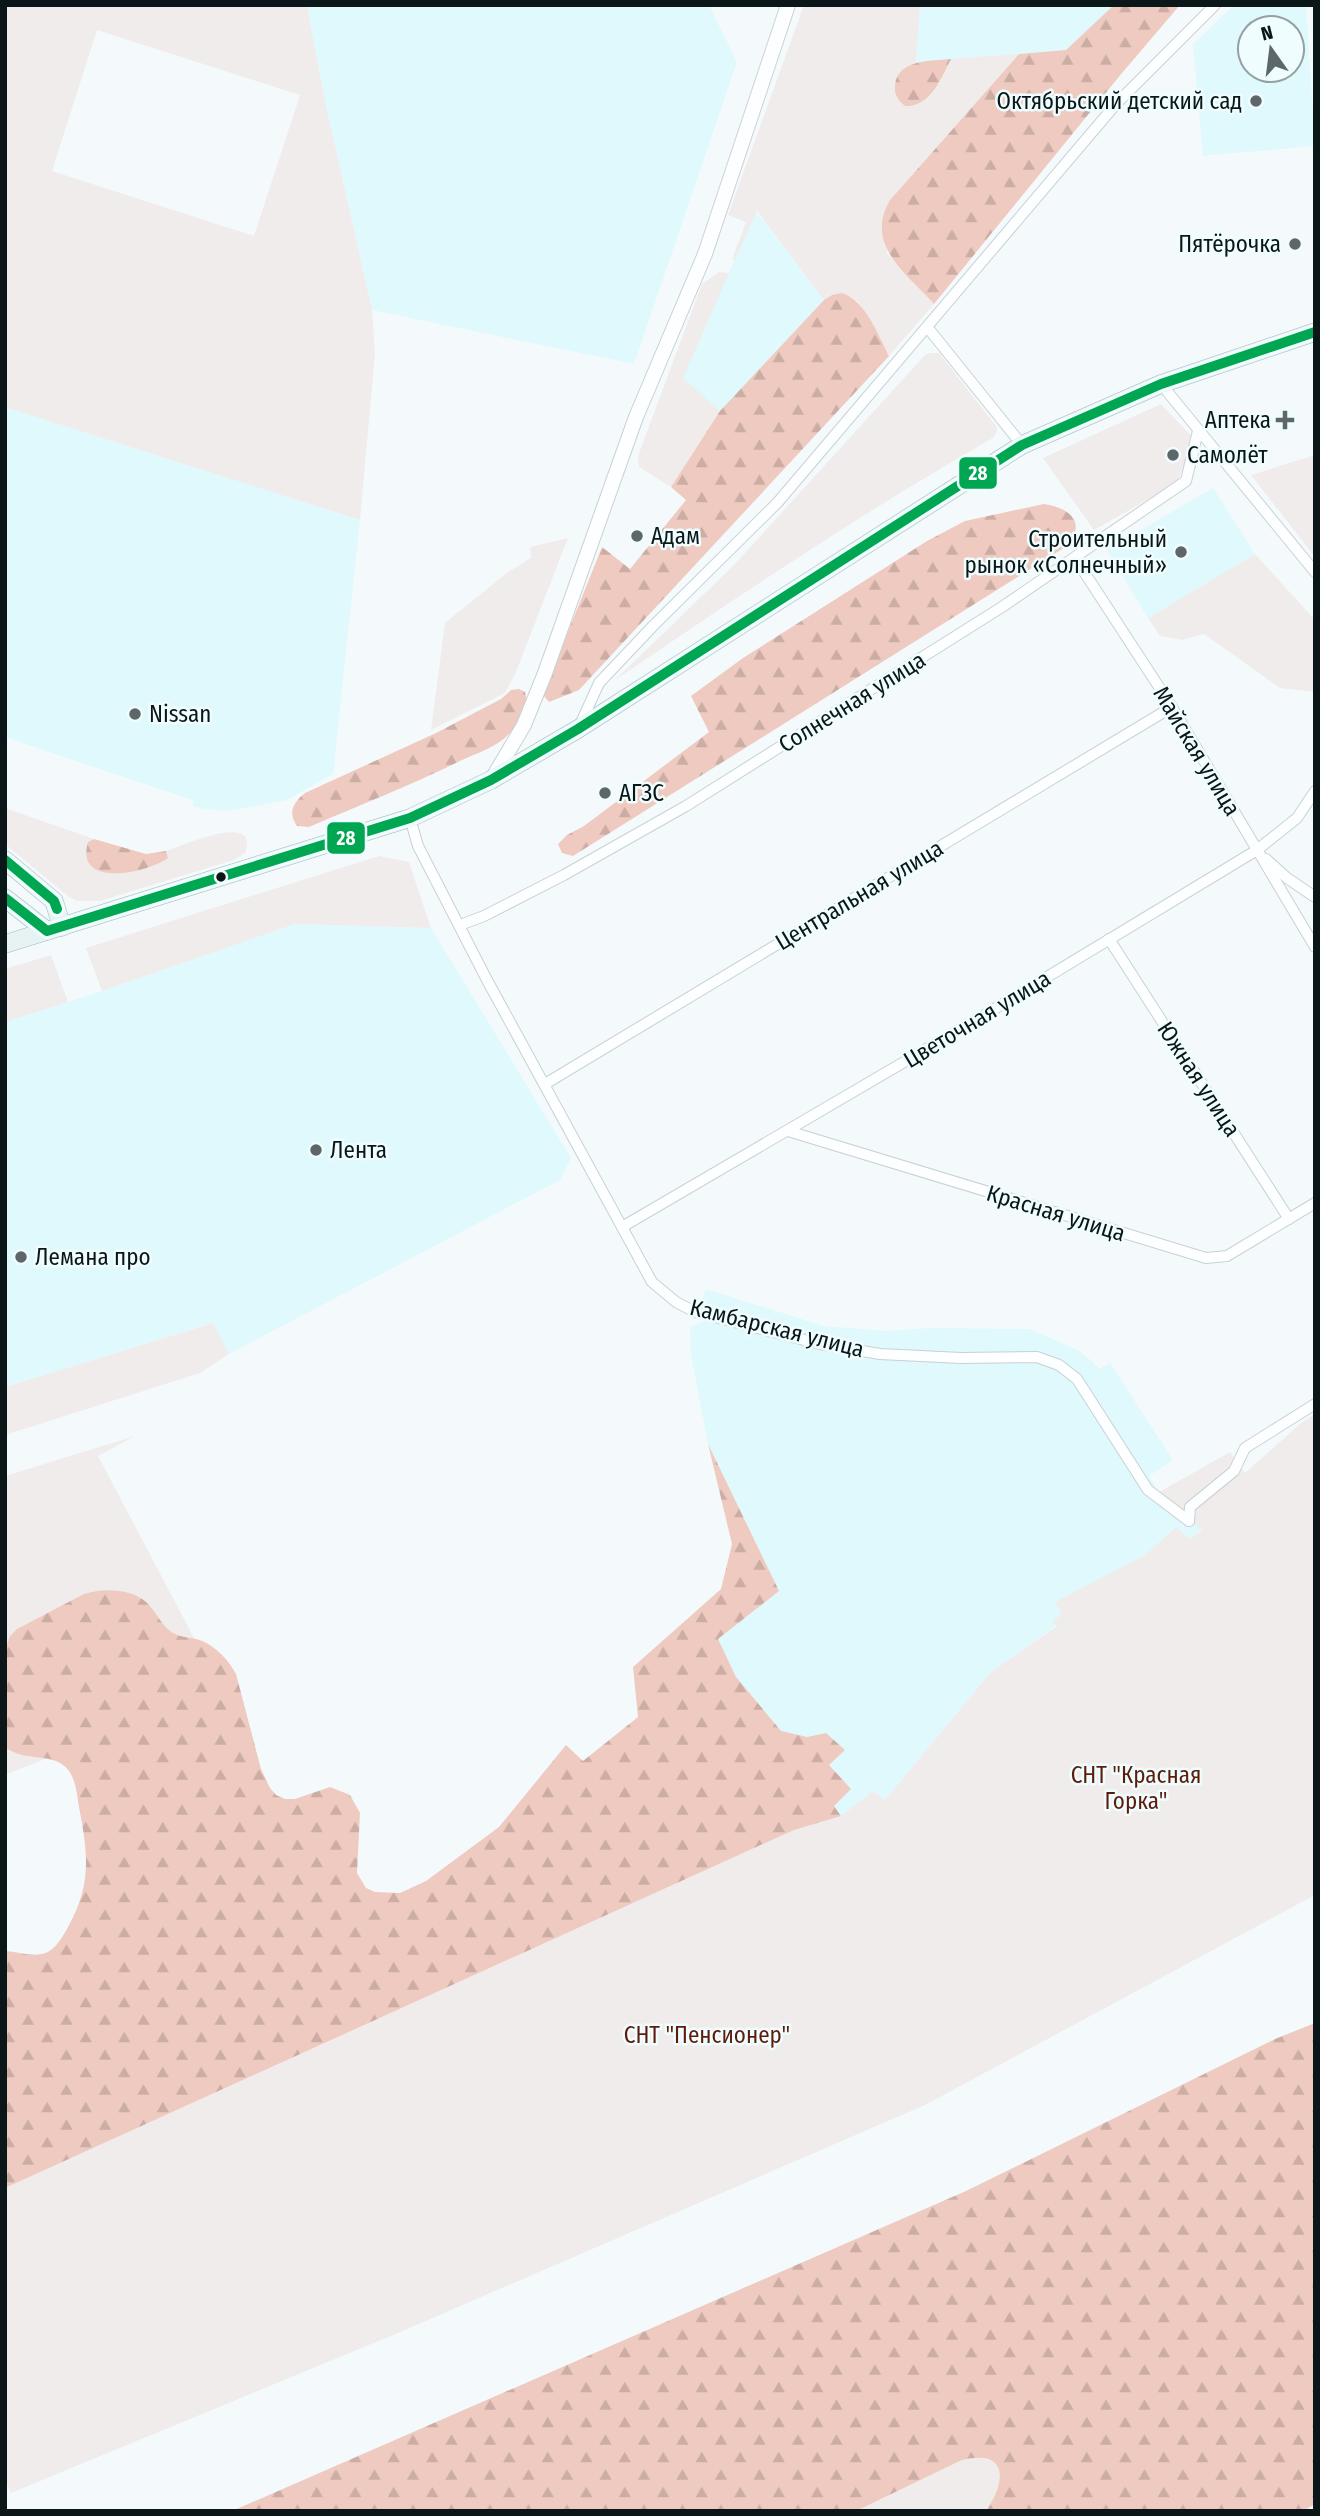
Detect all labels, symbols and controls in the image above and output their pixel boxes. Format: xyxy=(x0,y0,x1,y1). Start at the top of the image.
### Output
north arrow xyxy=(1236,14,1306,84)
text: N xyxy=(1259,20,1275,46)
place label: Октябрьский детский сад xyxy=(997,87,1242,115)
marker: Октябрьский детский сад xyxy=(1248,93,1264,109)
place label: Пятёрочка xyxy=(1178,230,1281,258)
marker: Пятёрочка xyxy=(1287,236,1303,252)
place label: Аптека xyxy=(1205,406,1271,434)
marker: Аптека xyxy=(1277,412,1293,428)
place label: Самолёт xyxy=(1187,441,1268,469)
marker: Самолёт xyxy=(1165,447,1181,463)
line badge: 28 xyxy=(958,456,998,490)
text: 28 xyxy=(968,462,987,485)
place label: Адам xyxy=(651,522,700,550)
place label: Строительный рынок «Солнечный» xyxy=(964,525,1167,579)
marker: Адам xyxy=(629,528,645,544)
marker: Строительный рынок «Солнечный» xyxy=(1173,544,1189,560)
street label: Солнечная улица xyxy=(773,646,931,758)
street label: Майская улица xyxy=(1147,681,1247,821)
place label: Nissan xyxy=(149,700,211,728)
marker: Nissan xyxy=(127,706,143,722)
place label: АГЗС xyxy=(619,779,664,807)
marker: АГЗС xyxy=(597,785,613,801)
line badge: 28 xyxy=(326,821,366,855)
text: 28 xyxy=(336,827,355,850)
street label: Центральная улица xyxy=(770,834,948,956)
unlabelled marker xyxy=(214,870,228,884)
street label: Цветочная улица xyxy=(898,964,1056,1074)
street label: Южная улица xyxy=(1152,1016,1246,1142)
place label: Лента xyxy=(330,1136,387,1164)
marker: Лента xyxy=(308,1142,324,1158)
street label: Красная улица xyxy=(983,1179,1129,1247)
place label: Лемана про xyxy=(35,1243,151,1271)
marker: Лемана про xyxy=(13,1249,29,1265)
street label: Камбарская улица xyxy=(687,1293,867,1363)
park label: СНТ "Красная Горка" xyxy=(1071,1761,1201,1815)
park label: СНТ "Пенсионер" xyxy=(624,2021,790,2049)

